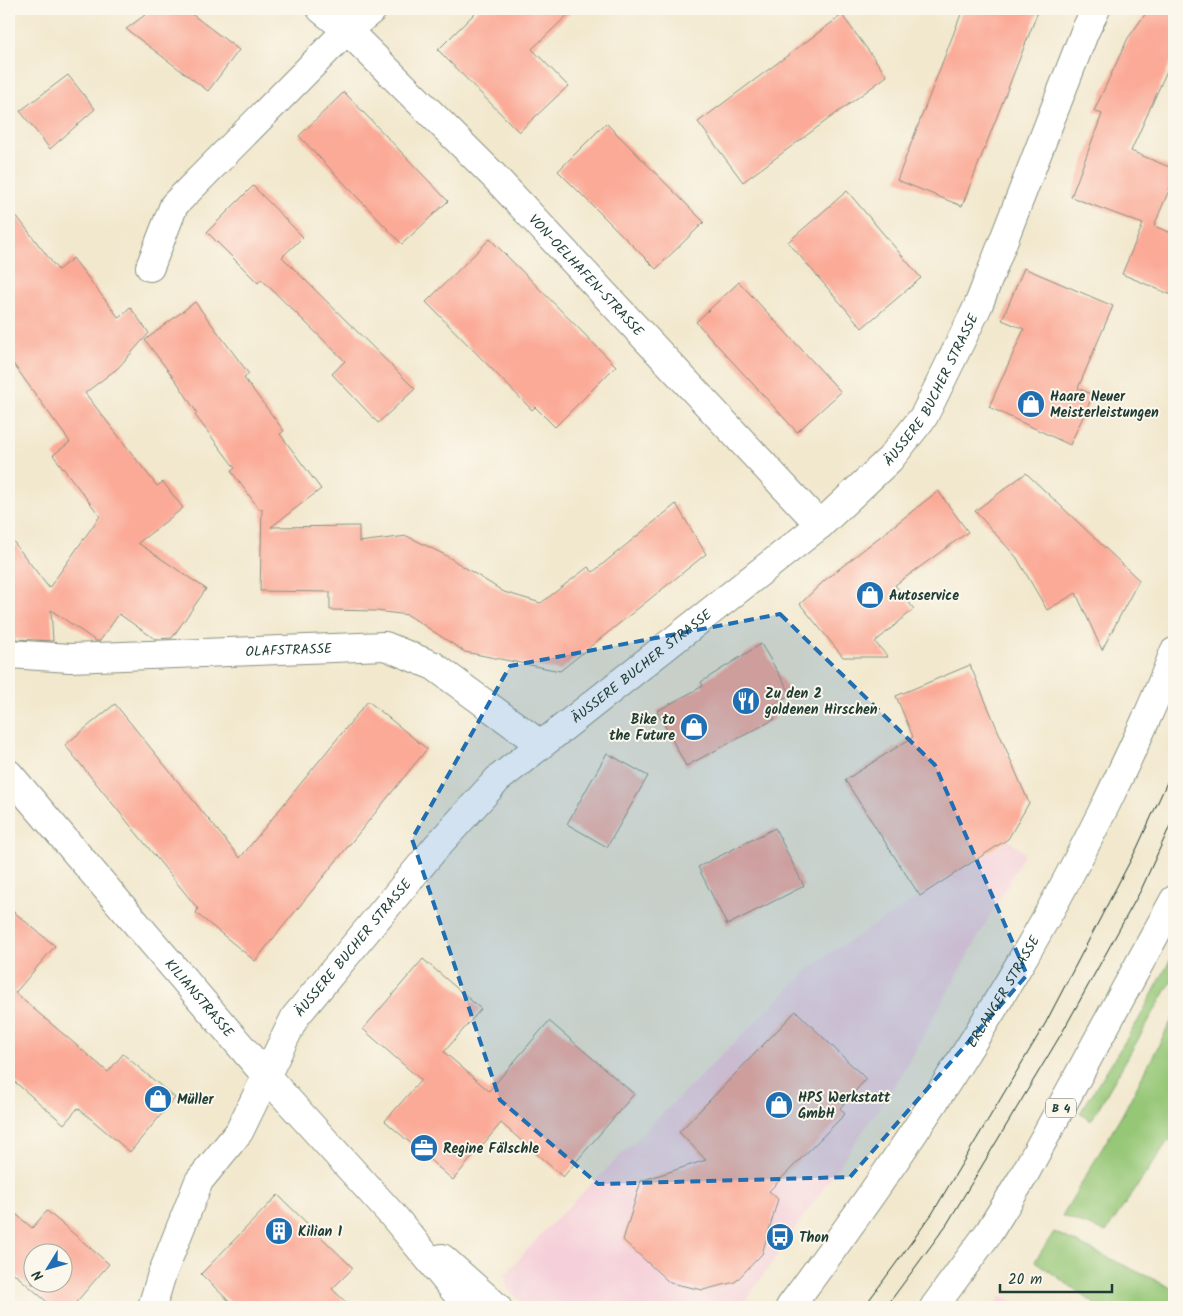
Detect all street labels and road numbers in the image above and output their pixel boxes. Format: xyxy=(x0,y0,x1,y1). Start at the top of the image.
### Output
street label: VON-OELHAFEN-STRASSE xyxy=(523,210,649,342)
street label: ÄUSSERE BUCHER STRASSE xyxy=(879,309,985,472)
street label: ÄUSSERE BUCHER STRASSE xyxy=(567,604,717,729)
street label: OLAFSTRASSE xyxy=(245,638,333,663)
street label: ÄUSSERE BUCHER STRASSE xyxy=(289,874,418,1022)
street label: ERLANGER STRASSE xyxy=(962,931,1046,1052)
street label: KILIANSTRASSE xyxy=(159,954,239,1043)
road number: B 4 xyxy=(1046,1098,1076,1118)

